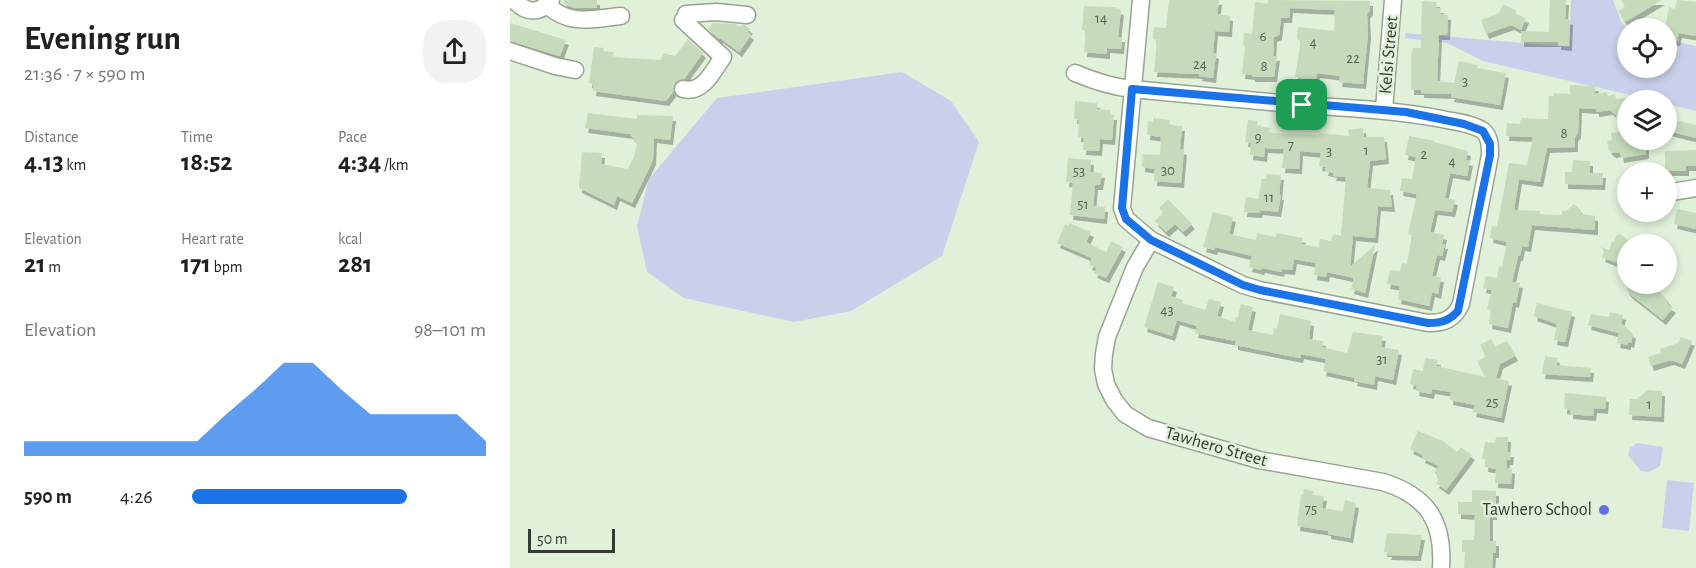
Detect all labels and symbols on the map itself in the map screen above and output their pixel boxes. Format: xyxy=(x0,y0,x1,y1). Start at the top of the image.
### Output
house number: 14 xyxy=(1095,11,1107,26)
street label: Kelsi Street xyxy=(1377,15,1401,95)
house number: 6 xyxy=(1259,29,1267,44)
house number: 4 xyxy=(1309,35,1317,50)
house number: 22 xyxy=(1346,51,1360,66)
house number: 24 xyxy=(1193,57,1207,72)
house number: 8 xyxy=(1260,59,1268,74)
house number: 3 xyxy=(1462,74,1468,89)
pin xyxy=(1276,79,1327,130)
house number: 8 xyxy=(1560,126,1568,141)
house number: 9 xyxy=(1254,130,1262,145)
house number: 7 xyxy=(1288,138,1294,153)
house number: 1 xyxy=(1363,143,1369,158)
house number: 3 xyxy=(1326,144,1332,159)
house number: 2 xyxy=(1421,147,1428,162)
house number: 4 xyxy=(1448,154,1456,169)
house number: 30 xyxy=(1161,163,1175,178)
house number: 53 xyxy=(1073,164,1085,179)
house number: 11 xyxy=(1264,190,1274,205)
house number: 51 xyxy=(1077,197,1089,212)
house number: 43 xyxy=(1160,303,1174,318)
house number: 31 xyxy=(1376,352,1388,367)
house number: 25 xyxy=(1485,395,1499,410)
house number: 1 xyxy=(1646,397,1652,412)
street label: Tawhero Street xyxy=(1163,424,1269,470)
place label: Tawhero School xyxy=(1482,501,1592,519)
house number: 75 xyxy=(1305,502,1317,517)
marker: Tawhero School xyxy=(1597,503,1611,517)
scale bar xyxy=(528,526,615,554)

